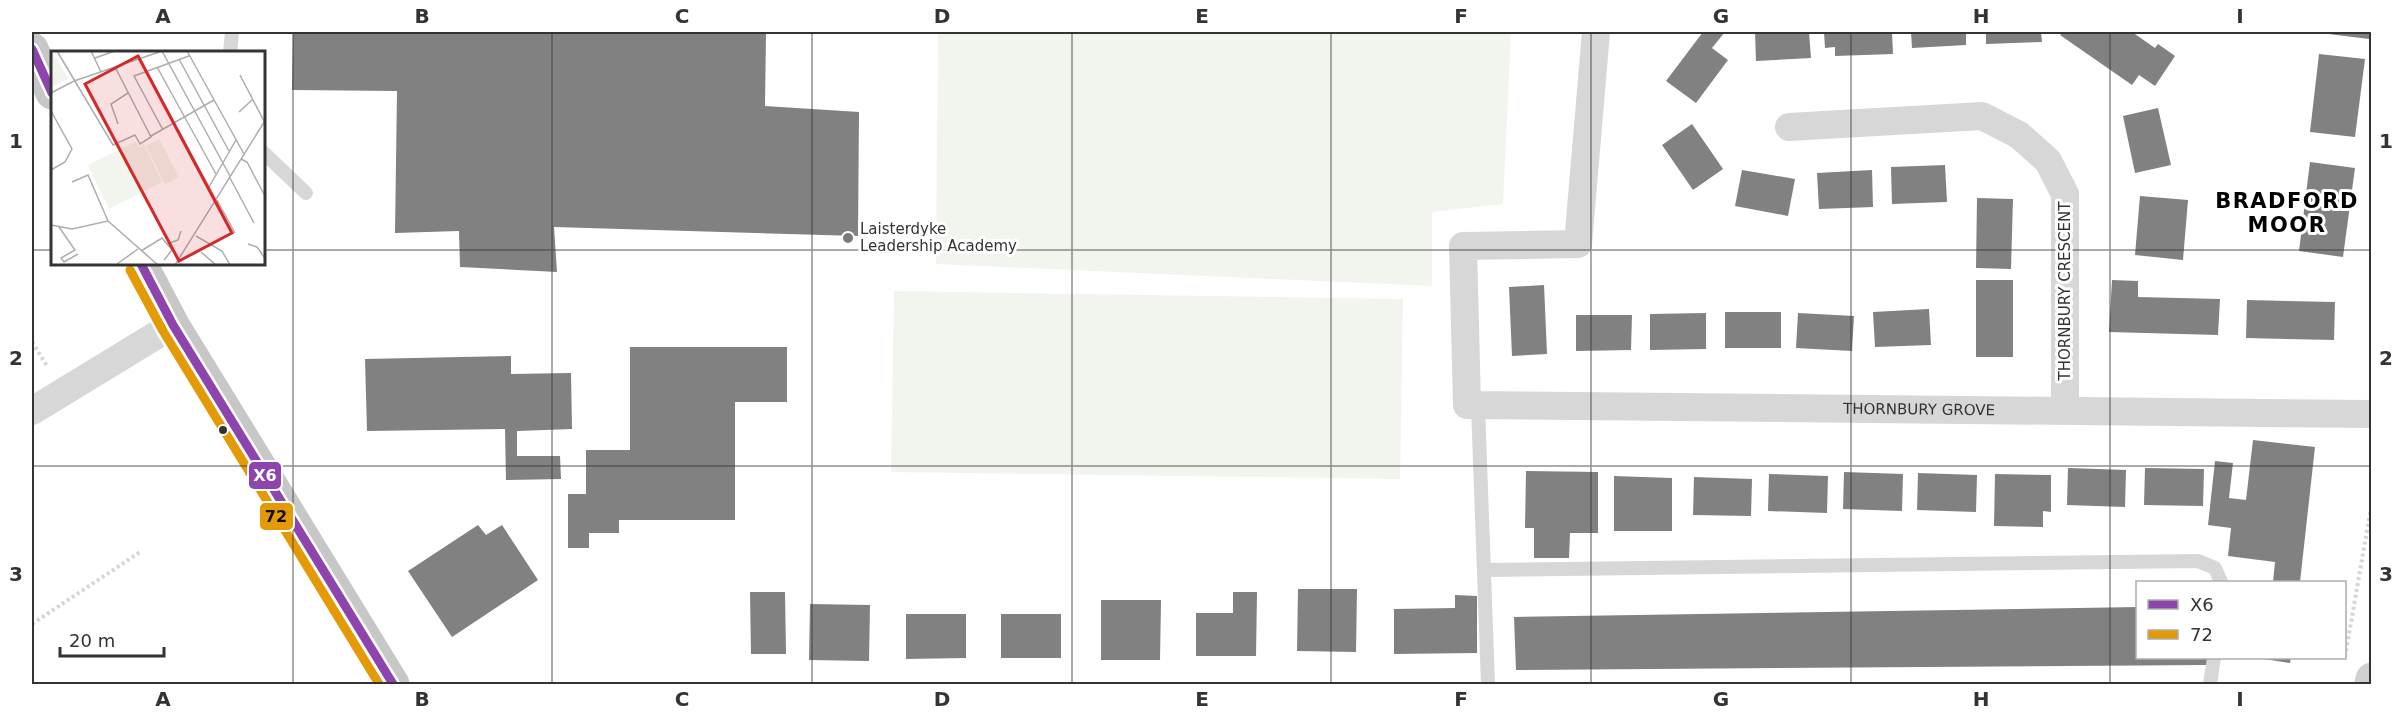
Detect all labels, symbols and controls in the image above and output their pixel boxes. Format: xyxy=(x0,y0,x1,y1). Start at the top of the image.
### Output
text: A xyxy=(155,4,171,28)
text: B xyxy=(414,4,430,28)
text: C xyxy=(675,4,689,28)
text: D xyxy=(934,4,950,28)
text: E xyxy=(1195,4,1209,28)
text: F xyxy=(1454,4,1468,28)
text: G xyxy=(1713,4,1729,28)
text: H xyxy=(1973,4,1989,28)
text: I xyxy=(2236,4,2244,28)
inset map xyxy=(51,51,266,266)
text: 1 xyxy=(9,129,23,153)
text: 1 xyxy=(2379,129,2393,153)
district label: BRADFORD MOOR xyxy=(2215,189,2359,237)
street label: THORNBURY CRESCENT xyxy=(2056,201,2074,381)
place label: Laisterdyke Leadership Academy xyxy=(860,220,1017,255)
marker: Laisterdyke Leadership Academy xyxy=(841,231,855,245)
text: 2 xyxy=(9,346,23,370)
text: 2 xyxy=(2379,346,2393,370)
street label: THORNBURY GROVE xyxy=(1842,400,1995,419)
unlabelled marker xyxy=(217,424,229,436)
line badge: X6 xyxy=(248,461,282,490)
text: X6 xyxy=(253,466,277,485)
line badge: 72 xyxy=(259,502,294,531)
text: 72 xyxy=(265,507,287,526)
text: 3 xyxy=(9,562,23,586)
text: 3 xyxy=(2379,562,2393,586)
legend xyxy=(2136,581,2346,659)
text: X6 xyxy=(2190,594,2214,615)
scale bar xyxy=(60,620,164,658)
text: 72 xyxy=(2190,624,2213,645)
text: 20 m xyxy=(69,630,115,651)
text: A xyxy=(155,687,171,711)
text: B xyxy=(414,687,430,711)
text: C xyxy=(675,687,689,711)
text: D xyxy=(934,687,950,711)
text: E xyxy=(1195,687,1209,711)
text: F xyxy=(1454,687,1468,711)
text: G xyxy=(1713,687,1729,711)
text: H xyxy=(1973,687,1989,711)
text: I xyxy=(2236,687,2244,711)

